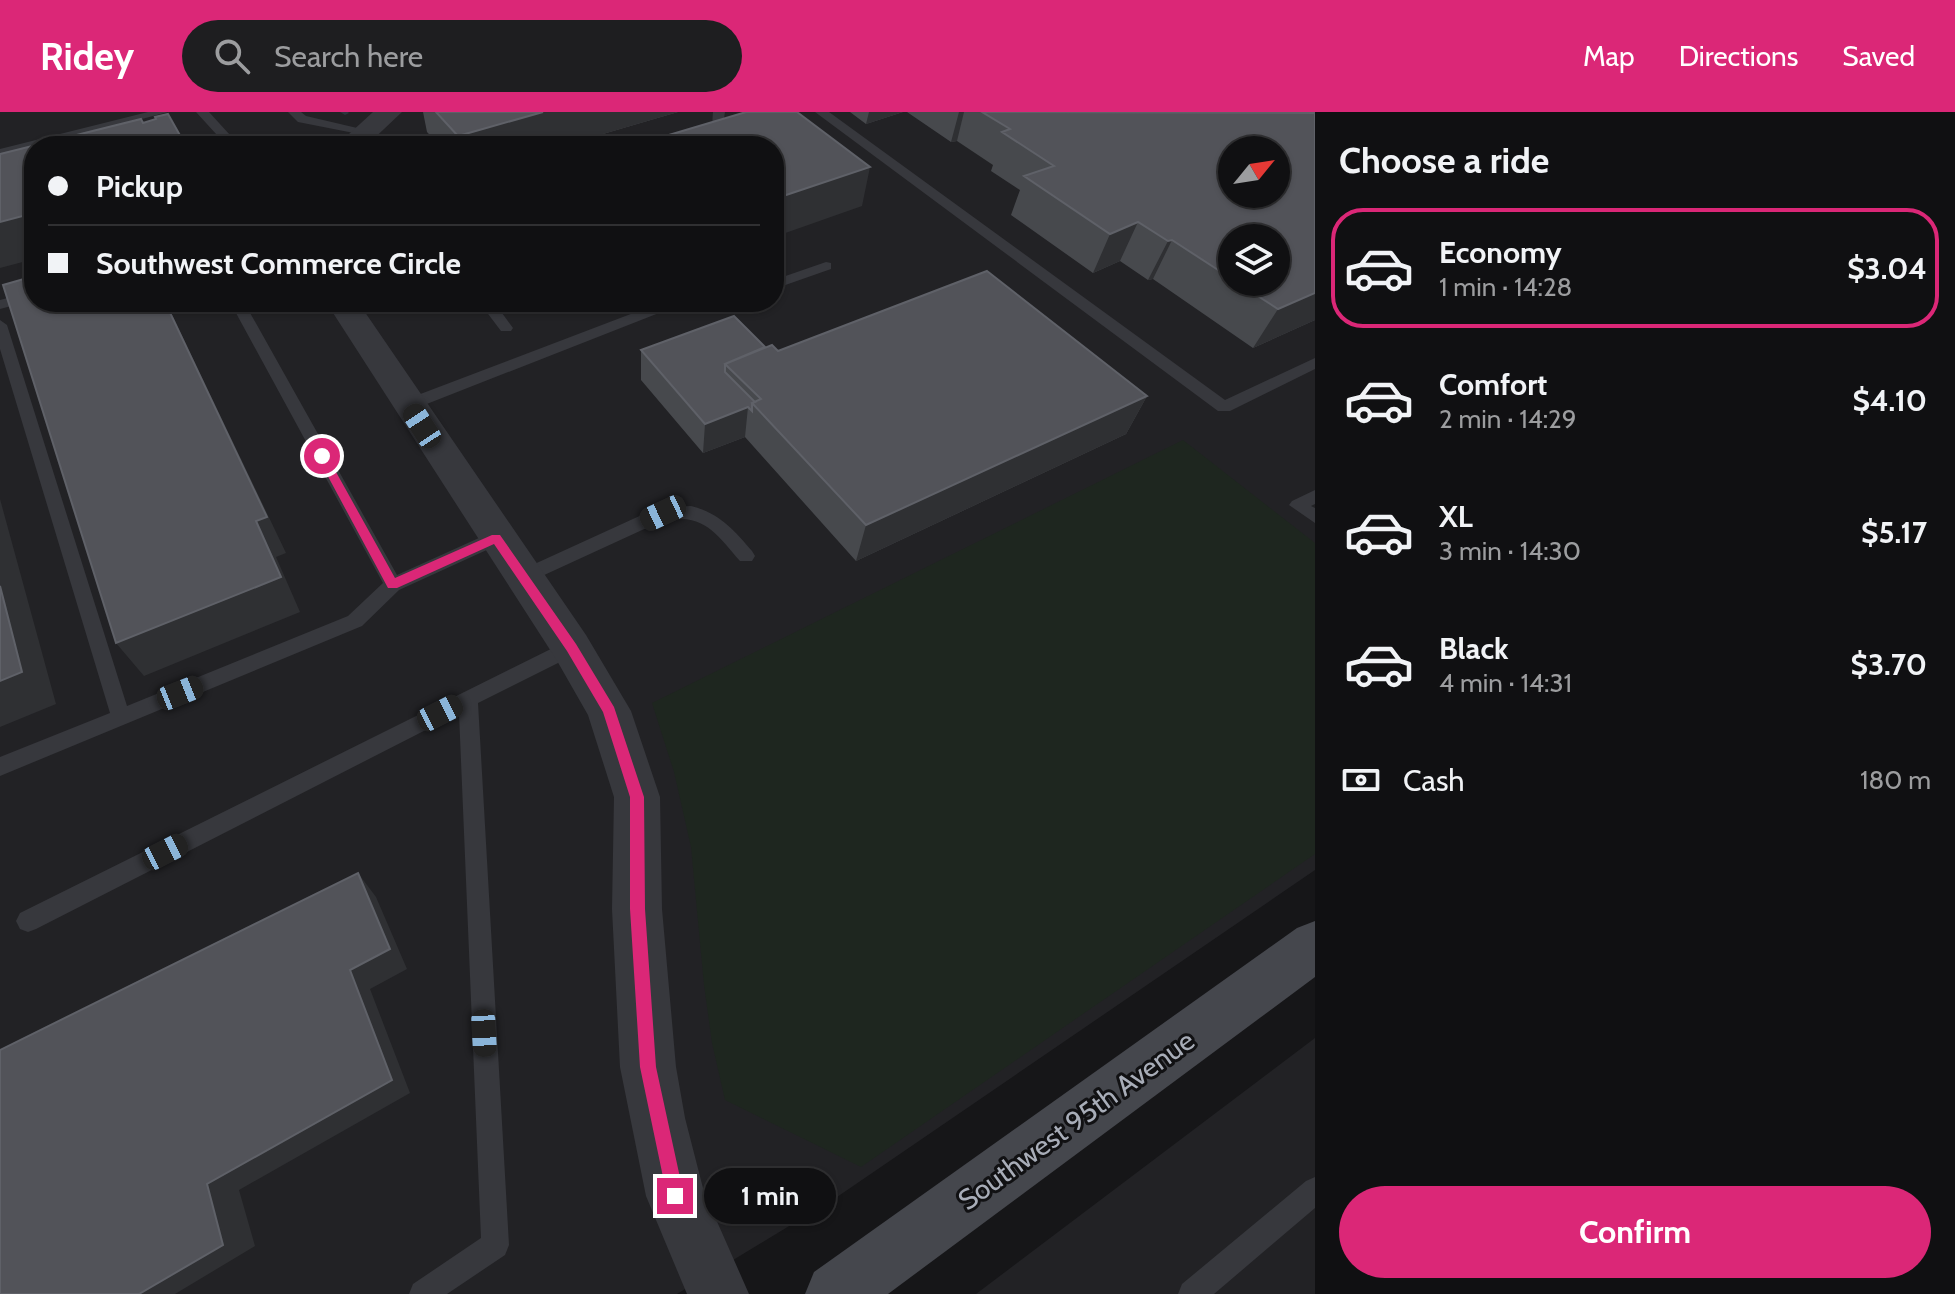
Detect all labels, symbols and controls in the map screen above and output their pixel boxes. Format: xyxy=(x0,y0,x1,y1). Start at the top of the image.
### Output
search box xyxy=(182,20,742,92)
text: Ridey xyxy=(40,33,134,80)
icon: search xyxy=(210,34,254,78)
text: Search here xyxy=(274,38,423,75)
text: Map xyxy=(1583,39,1635,73)
text: Directions xyxy=(1679,39,1798,73)
text: Saved xyxy=(1842,39,1915,73)
north arrow xyxy=(1218,136,1290,208)
map controls xyxy=(1218,136,1290,296)
text: Choose a ride xyxy=(1339,138,1549,182)
text: Pickup xyxy=(96,168,183,205)
button: layers xyxy=(1218,224,1290,296)
icon: car xyxy=(1343,232,1415,304)
text: Economy xyxy=(1439,234,1562,271)
text: Southwest Commerce Circle xyxy=(96,245,461,282)
text: $3.04 xyxy=(1847,250,1927,287)
text: 1 min · 14:28 xyxy=(1439,271,1572,303)
icon: car xyxy=(1343,364,1415,436)
text: Comfort xyxy=(1439,366,1547,403)
text: $4.10 xyxy=(1853,382,1927,419)
car xyxy=(399,399,445,453)
text: 2 min · 14:29 xyxy=(1439,403,1577,435)
route start xyxy=(304,438,340,474)
car xyxy=(636,492,690,534)
icon: car xyxy=(1343,496,1415,568)
text: XL xyxy=(1439,498,1473,535)
text: $5.17 xyxy=(1861,514,1927,551)
text: 3 min · 14:30 xyxy=(1439,535,1581,567)
icon: car xyxy=(1343,628,1415,700)
text: Black xyxy=(1439,630,1509,667)
text: $3.70 xyxy=(1851,646,1927,683)
text: 4 min · 14:31 xyxy=(1439,667,1572,699)
car xyxy=(153,673,207,713)
car xyxy=(413,691,467,735)
icon: cash xyxy=(1339,758,1383,802)
text: Cash xyxy=(1403,762,1465,799)
text: 180 m xyxy=(1860,764,1931,796)
car xyxy=(138,830,192,874)
car xyxy=(471,1008,497,1058)
street label: Southwest 95th Avenue xyxy=(951,1023,1201,1217)
callout: 1 min xyxy=(703,1168,835,1224)
route end xyxy=(657,1178,693,1214)
text: 1 min xyxy=(741,1180,799,1212)
button: Confirm xyxy=(1339,1186,1931,1278)

